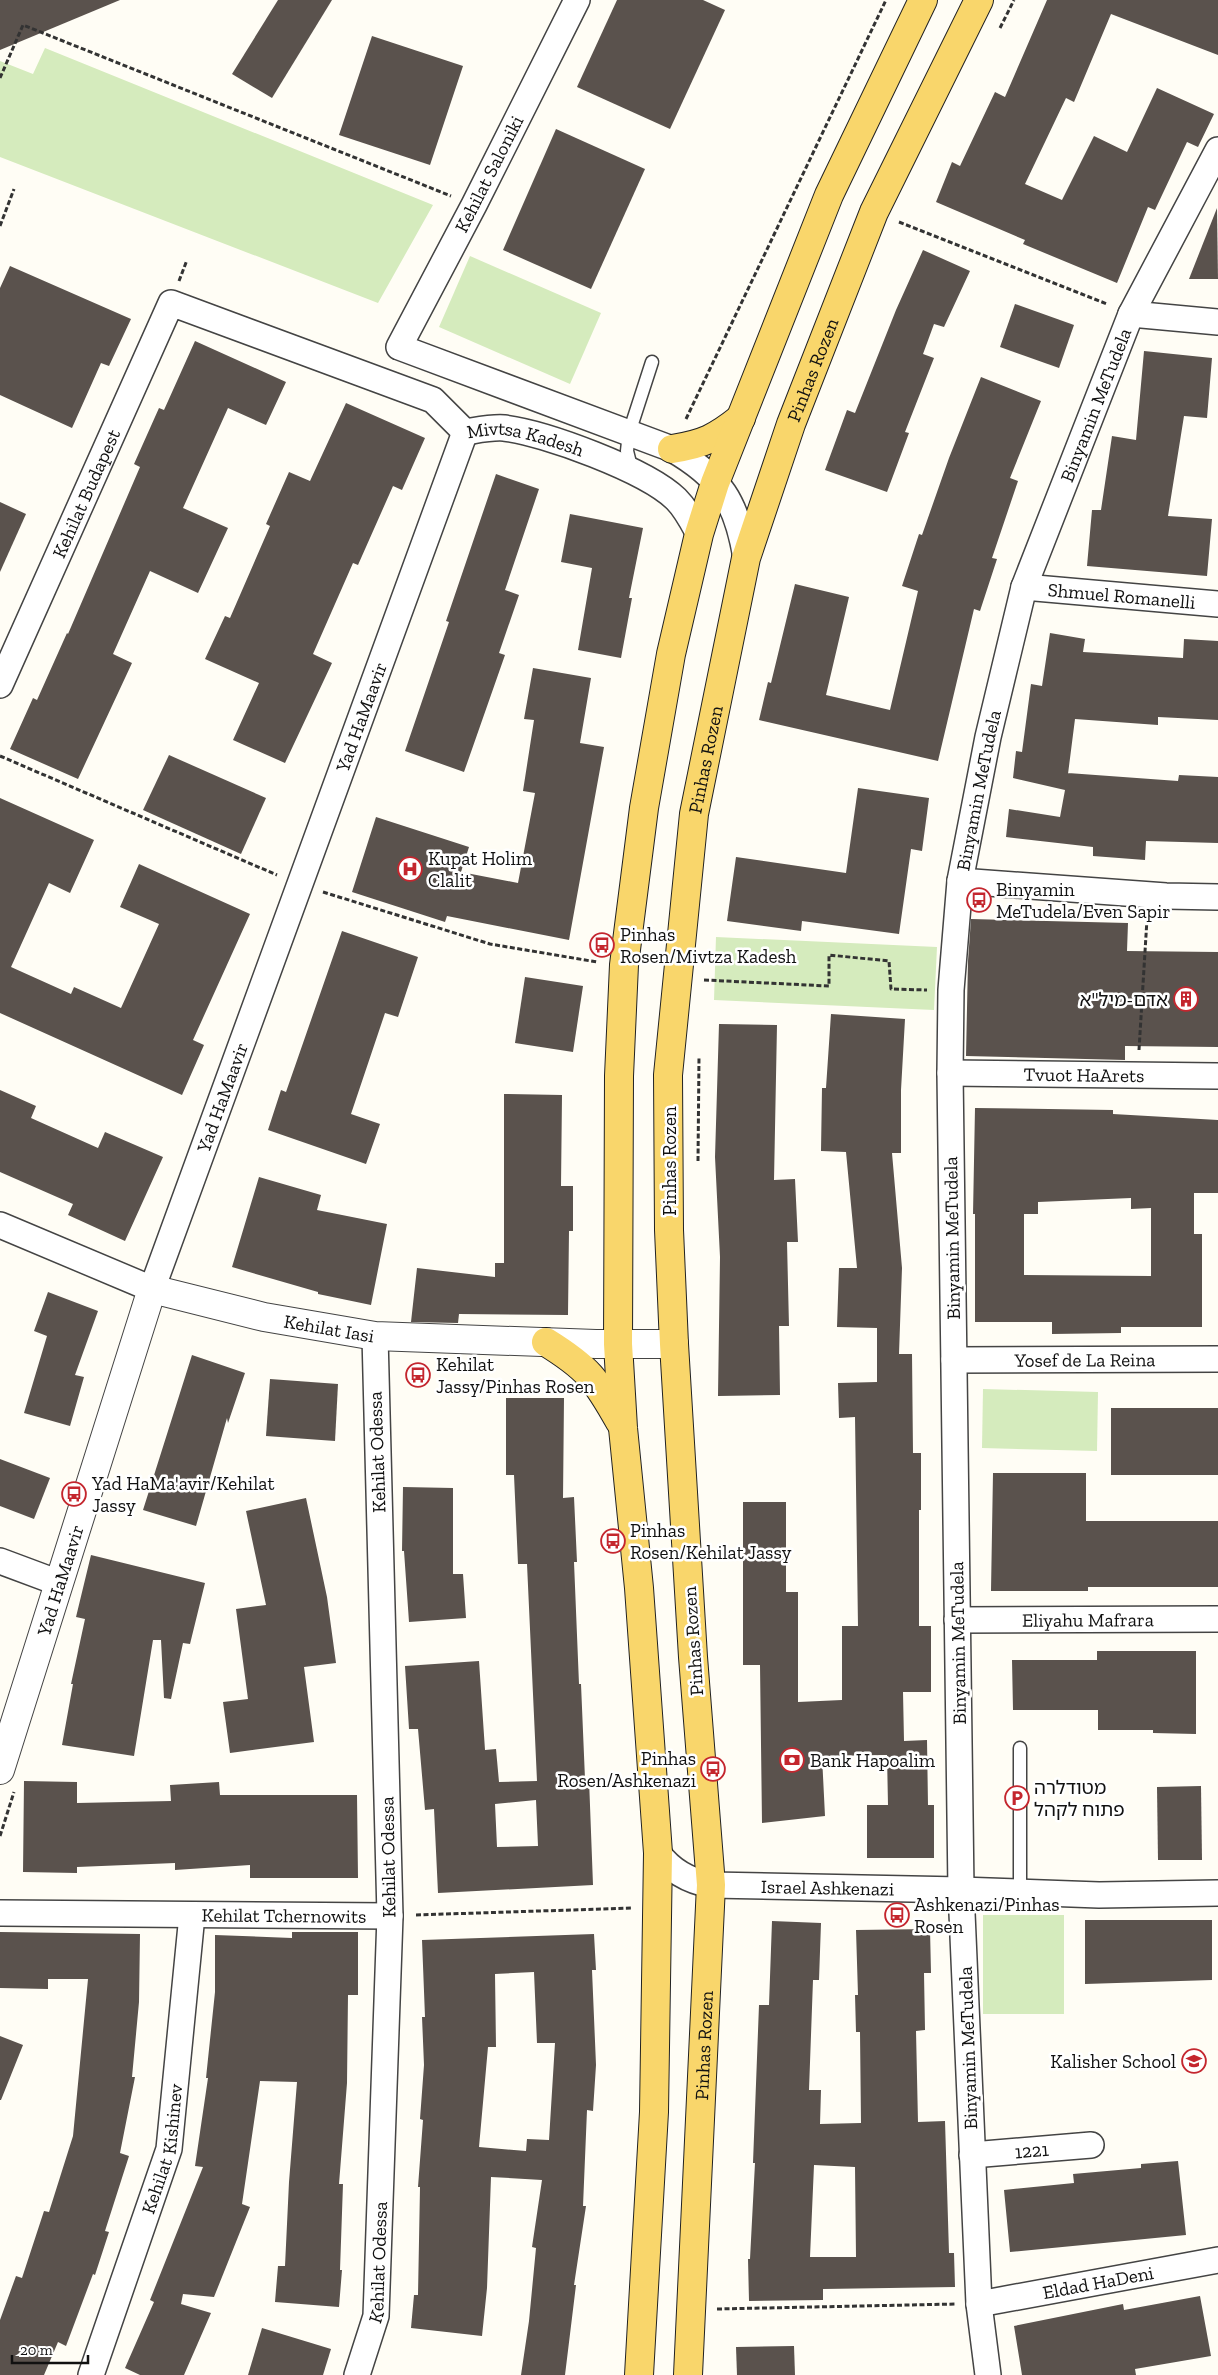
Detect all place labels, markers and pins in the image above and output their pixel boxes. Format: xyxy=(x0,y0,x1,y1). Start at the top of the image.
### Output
place label: Kupat Holim Clalit xyxy=(428,847,533,892)
hospital icon: Kupat Holim Clalit xyxy=(397,856,423,882)
place label: Binyamin MeTudela/Even Sapir xyxy=(996,878,1170,923)
bus stop icon: Binyamin MeTudela/Even Sapir xyxy=(966,887,992,913)
place label: Pinhas Rosen/Mivtza Kadesh xyxy=(620,923,797,968)
bus stop icon: Pinhas Rosen/Mivtza Kadesh xyxy=(589,932,615,958)
building icon: אדם-מיל"א xyxy=(1173,986,1199,1012)
place label: אדם-מיל"א xyxy=(1079,988,1168,1011)
place label: Kehilat Jassy/Pinhas Rosen xyxy=(436,1353,595,1398)
bus stop icon: Kehilat Jassy/Pinhas Rosen xyxy=(405,1362,431,1388)
place label: Yad HaMa'avir/Kehilat Jassy xyxy=(91,1472,274,1517)
bus stop icon: Yad HaMa'avir/Kehilat Jassy xyxy=(61,1481,87,1507)
place label: Pinhas Rosen/Kehilat Jassy xyxy=(630,1519,792,1564)
bus stop icon: Pinhas Rosen/Kehilat Jassy xyxy=(600,1528,626,1554)
place label: Pinhas Rosen/Ashkenazi xyxy=(557,1747,696,1792)
bank icon: Bank Hapoalim xyxy=(779,1747,805,1773)
place label: Bank Hapoalim xyxy=(810,1749,936,1772)
bus stop icon: Pinhas Rosen/Ashkenazi xyxy=(700,1756,726,1782)
place label: מטודלרה פתוח לקהל xyxy=(1034,1776,1125,1821)
parking icon: מטודלרה פתוח לקהל xyxy=(1004,1785,1030,1811)
place label: Ashkenazi/Pinhas Rosen xyxy=(914,1893,1060,1938)
bus stop icon: Ashkenazi/Pinhas Rosen xyxy=(884,1902,910,1928)
school or university icon: Kalisher School xyxy=(1181,2048,1207,2074)
place label: Kalisher School xyxy=(1050,2050,1176,2073)

